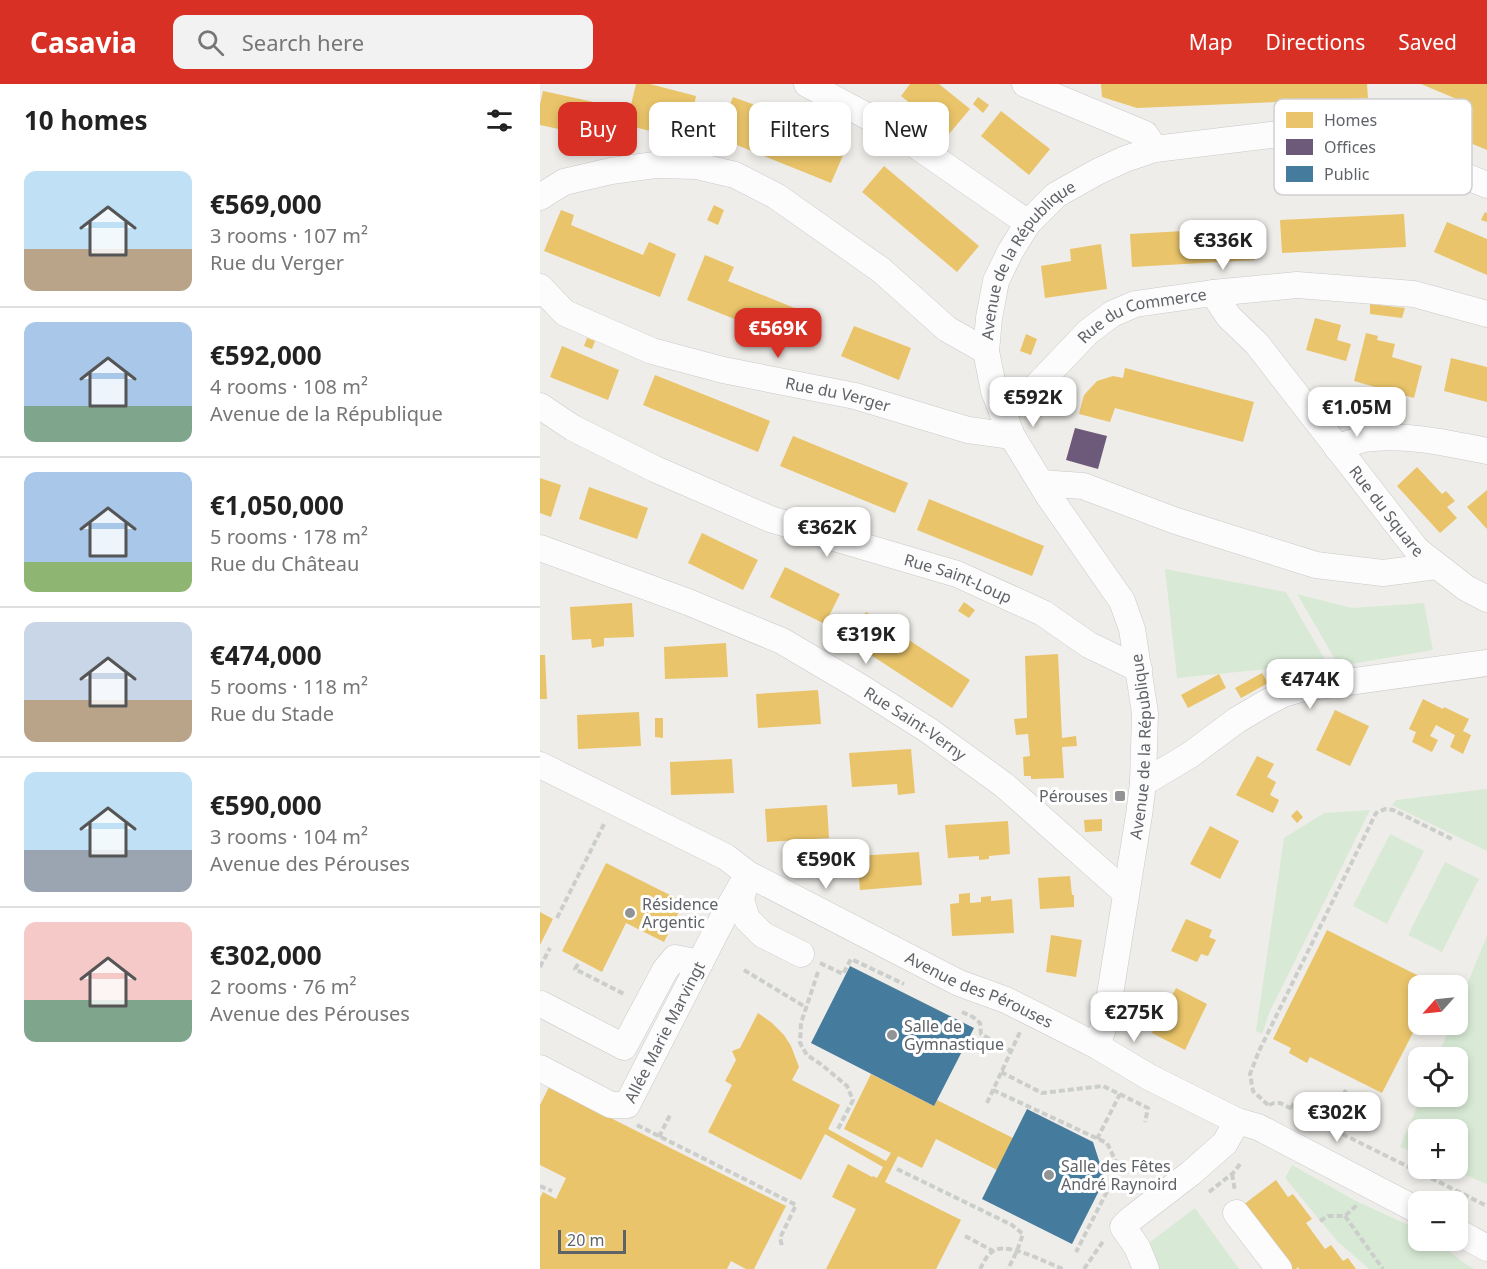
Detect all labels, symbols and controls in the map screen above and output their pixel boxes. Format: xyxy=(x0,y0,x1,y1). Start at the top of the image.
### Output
search box xyxy=(173,15,593,69)
text: Casavia xyxy=(30,23,137,61)
icon: search xyxy=(194,26,227,59)
text: Search here xyxy=(242,27,364,57)
text: Map xyxy=(1189,28,1233,56)
text: Directions xyxy=(1266,28,1365,56)
text: Saved xyxy=(1398,28,1457,56)
legend xyxy=(1274,99,1472,195)
text: 10 homes xyxy=(24,102,148,138)
chip: Buy xyxy=(558,102,637,156)
chip: Rent xyxy=(649,102,737,156)
chip: Filters xyxy=(749,102,851,156)
chip: New xyxy=(863,102,949,156)
icon: filters xyxy=(483,104,516,137)
text: Homes xyxy=(1324,109,1377,131)
text: Offices xyxy=(1324,136,1376,158)
text: Public xyxy=(1324,163,1370,185)
street label: Avenue de la République xyxy=(976,175,1079,341)
text: €569,000 xyxy=(210,186,322,222)
icon: home xyxy=(72,195,144,267)
pin: €336K xyxy=(1181,220,1265,271)
text: 3 rooms · 107 m² xyxy=(210,222,368,249)
text: €336K xyxy=(1193,226,1253,253)
text: Rue du Verger xyxy=(210,249,344,276)
street label: Rue du Commerce xyxy=(1072,283,1208,348)
pin: €569K xyxy=(736,308,820,359)
text: €569K xyxy=(748,314,808,341)
text: €592,000 xyxy=(210,337,322,373)
icon: home xyxy=(72,346,144,418)
street label: Rue du Verger xyxy=(784,372,894,417)
text: 4 rooms · 108 m² xyxy=(210,373,368,400)
pin: €592K xyxy=(991,377,1075,428)
text: €592K xyxy=(1003,383,1063,410)
pin: €1.05M xyxy=(1308,387,1406,438)
text: €1.05M xyxy=(1322,393,1392,420)
text: Avenue de la République xyxy=(210,400,443,427)
street label: Rue du Square xyxy=(1344,461,1428,562)
text: €1,050,000 xyxy=(210,487,344,523)
icon: home xyxy=(72,496,144,568)
pin: €362K xyxy=(785,507,869,558)
text: €362K xyxy=(797,513,857,540)
text: 5 rooms · 178 m² xyxy=(210,523,368,550)
street label: Rue Saint-Loup xyxy=(902,548,1015,608)
text: Rue du Château xyxy=(210,550,359,577)
pin: €319K xyxy=(824,614,908,665)
text: €319K xyxy=(836,620,896,647)
text: €474,000 xyxy=(210,637,322,673)
icon: home xyxy=(72,646,144,718)
street label: Avenue de la République xyxy=(1124,652,1156,841)
pin: €474K xyxy=(1268,659,1352,710)
text: €474K xyxy=(1280,665,1340,692)
text: 5 rooms · 118 m² xyxy=(210,673,368,700)
street label: Rue Saint-Verny xyxy=(860,681,972,766)
text: Rue du Stade xyxy=(210,700,334,727)
place label: Pérouses xyxy=(1039,785,1108,807)
text: €590,000 xyxy=(210,787,322,823)
marker: Pérouses xyxy=(1113,789,1127,803)
icon: home xyxy=(72,796,144,868)
text: 3 rooms · 104 m² xyxy=(210,823,368,850)
pin: €590K xyxy=(784,839,868,890)
text: €590K xyxy=(796,845,856,872)
text: Avenue des Pérouses xyxy=(210,850,410,877)
place label: Résidence Argentic xyxy=(642,893,718,933)
marker: Résidence Argentic xyxy=(623,906,637,920)
text: €302,000 xyxy=(210,937,322,973)
icon: home xyxy=(72,946,144,1018)
street label: Avenue des Pérouses xyxy=(902,946,1057,1033)
street label: Allée Marie Marvingt xyxy=(619,957,710,1107)
text: 2 rooms · 76 m² xyxy=(210,973,357,1000)
north arrow xyxy=(1408,975,1468,1035)
map controls xyxy=(1408,975,1468,1251)
pin: €275K xyxy=(1092,992,1176,1043)
text: €275K xyxy=(1104,998,1164,1025)
text: Avenue des Pérouses xyxy=(210,1000,410,1027)
place label: Salle de Gymnastique xyxy=(904,1015,1004,1055)
marker: Salle de Gymnastique xyxy=(885,1028,899,1042)
button: locate xyxy=(1408,1047,1468,1107)
pin: €302K xyxy=(1295,1092,1379,1143)
text: €302K xyxy=(1307,1098,1367,1125)
button: + xyxy=(1408,1119,1468,1179)
place label: Salle des Fêtes André Raynoird xyxy=(1061,1155,1177,1195)
marker: Salle des Fêtes André Raynoird xyxy=(1042,1168,1056,1182)
button: − xyxy=(1408,1191,1468,1251)
scale bar xyxy=(558,1227,626,1254)
text: 20 m xyxy=(567,1229,604,1251)

